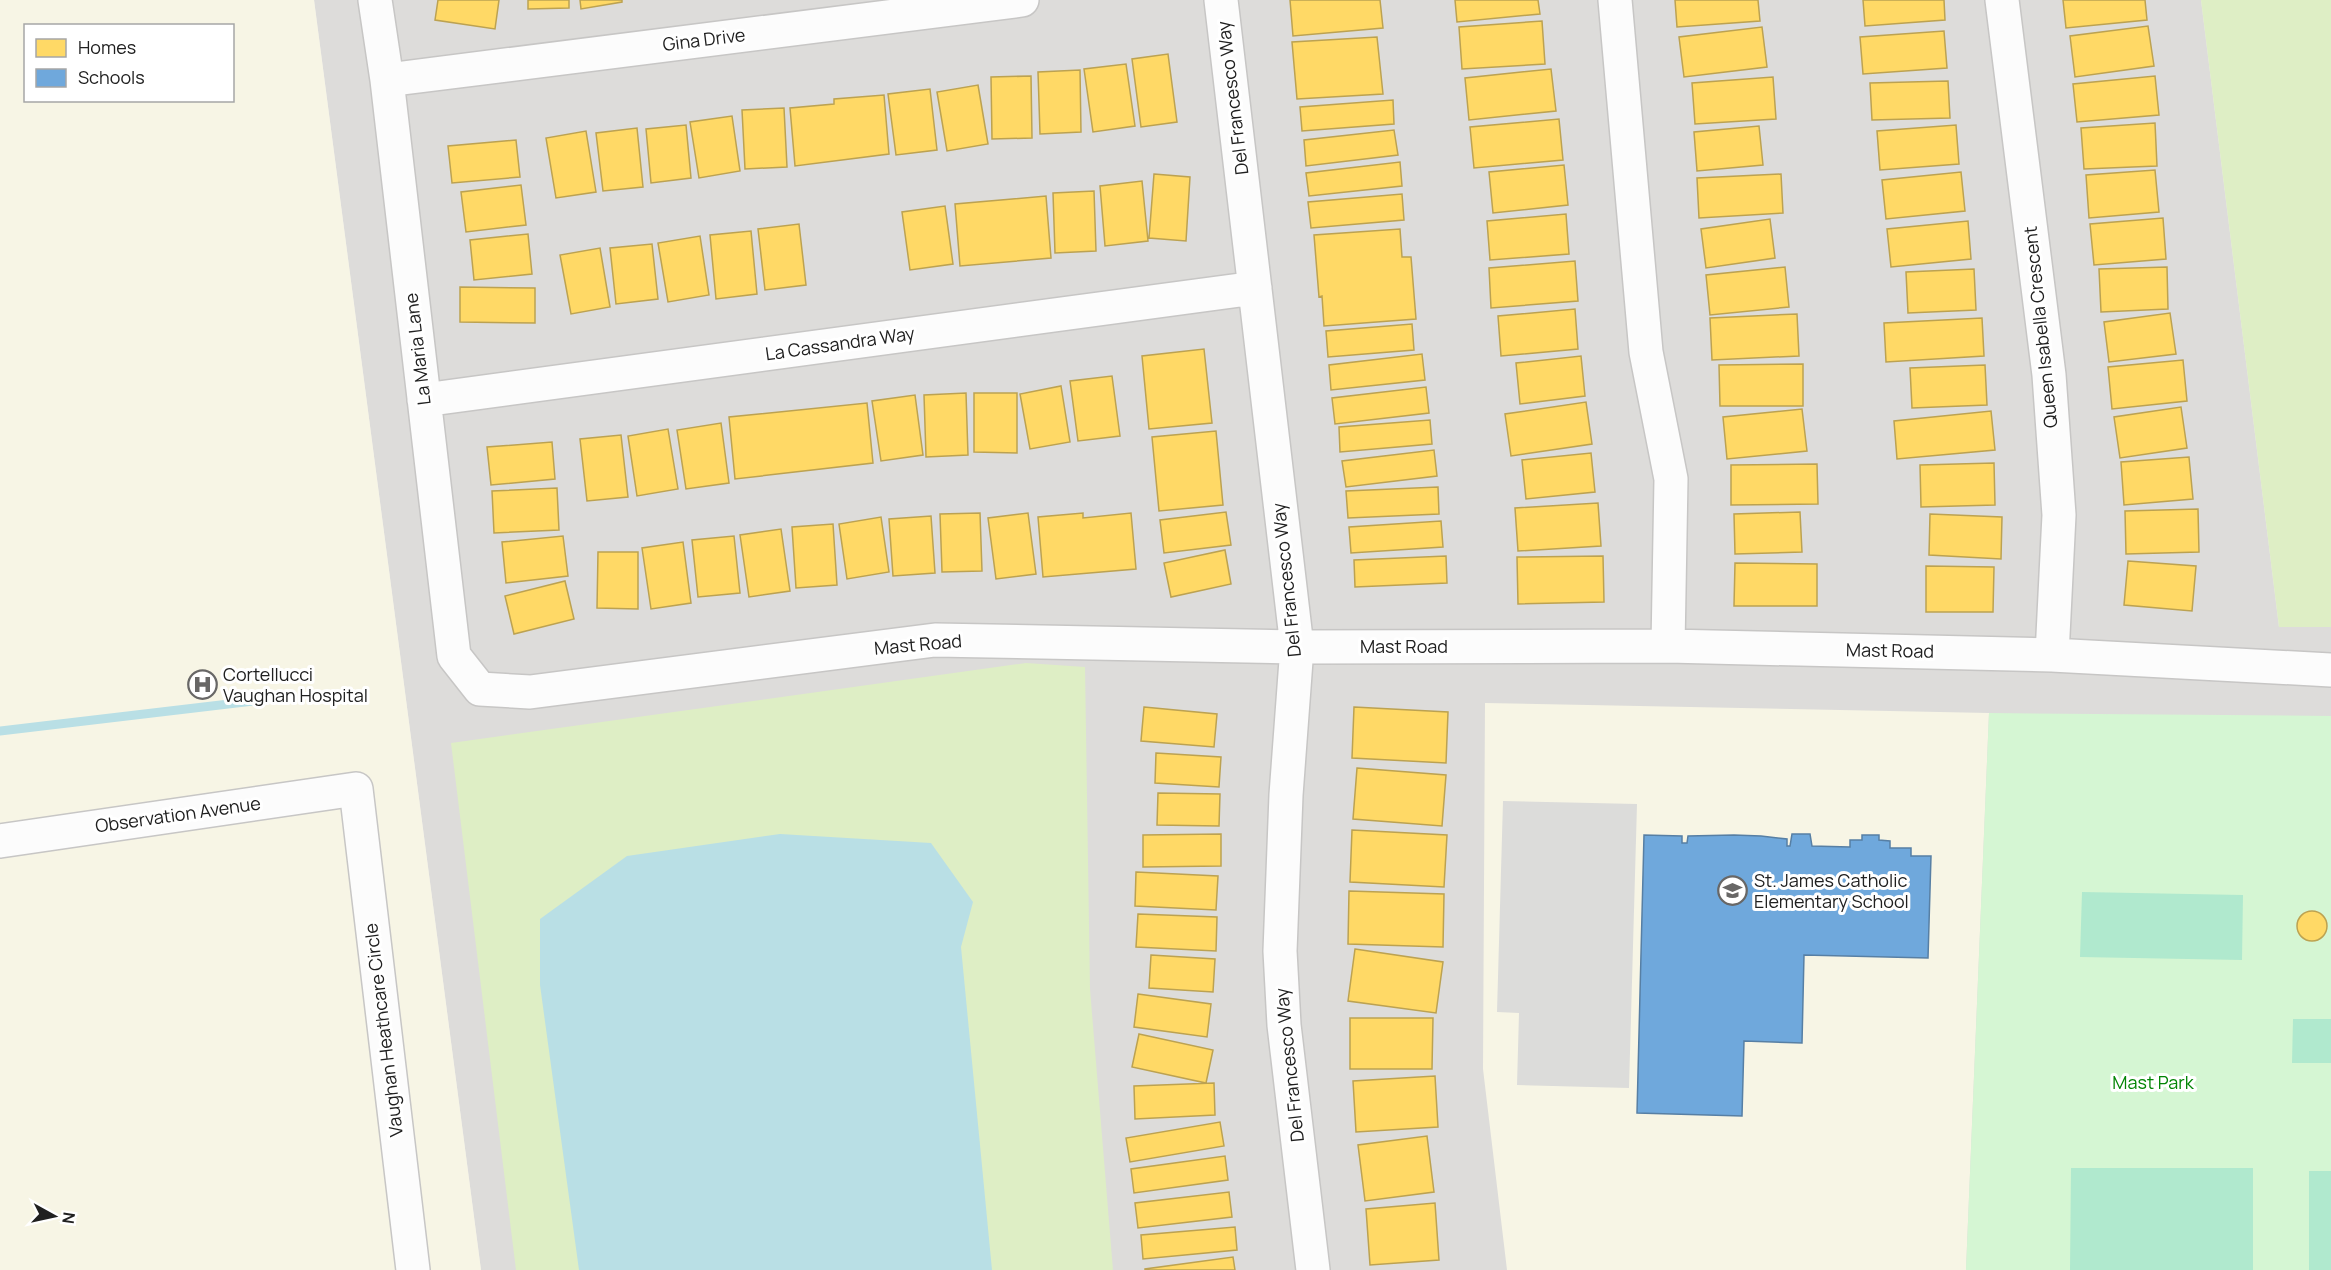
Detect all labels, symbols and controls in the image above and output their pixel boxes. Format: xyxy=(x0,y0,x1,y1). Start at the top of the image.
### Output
street label: Del Francesco Way xyxy=(1211,19,1253,176)
street label: Gina Drive xyxy=(661,22,747,56)
legend xyxy=(24,24,234,102)
text: Homes xyxy=(78,35,136,59)
text: Schools xyxy=(78,65,145,89)
street label: Queen Isabella Crescent xyxy=(2017,225,2063,429)
street label: La Maria Lane xyxy=(398,292,436,406)
street label: La Cassandra Way xyxy=(764,321,917,365)
street label: Del Francesco Way xyxy=(1266,501,1306,658)
street label: Mast Road xyxy=(873,628,963,660)
street label: Mast Road xyxy=(1360,634,1448,658)
street label: Mast Road xyxy=(1846,637,1934,663)
place label: Cortellucci Vaughan Hospital xyxy=(223,662,368,707)
hospital icon: Cortellucci Vaughan Hospital xyxy=(186,669,218,701)
street label: Observation Avenue xyxy=(94,791,262,837)
place label: St. James Catholic Elementary School xyxy=(1754,868,1909,913)
school or university icon: St. James Catholic Elementary School xyxy=(1717,875,1749,907)
street label: Vaughan Heathcare Circle xyxy=(358,922,408,1138)
street label: Del Francesco Way xyxy=(1269,986,1309,1143)
park label: Mast Park xyxy=(2112,1070,2195,1094)
north arrow xyxy=(24,1186,84,1246)
text: N xyxy=(57,1211,81,1225)

